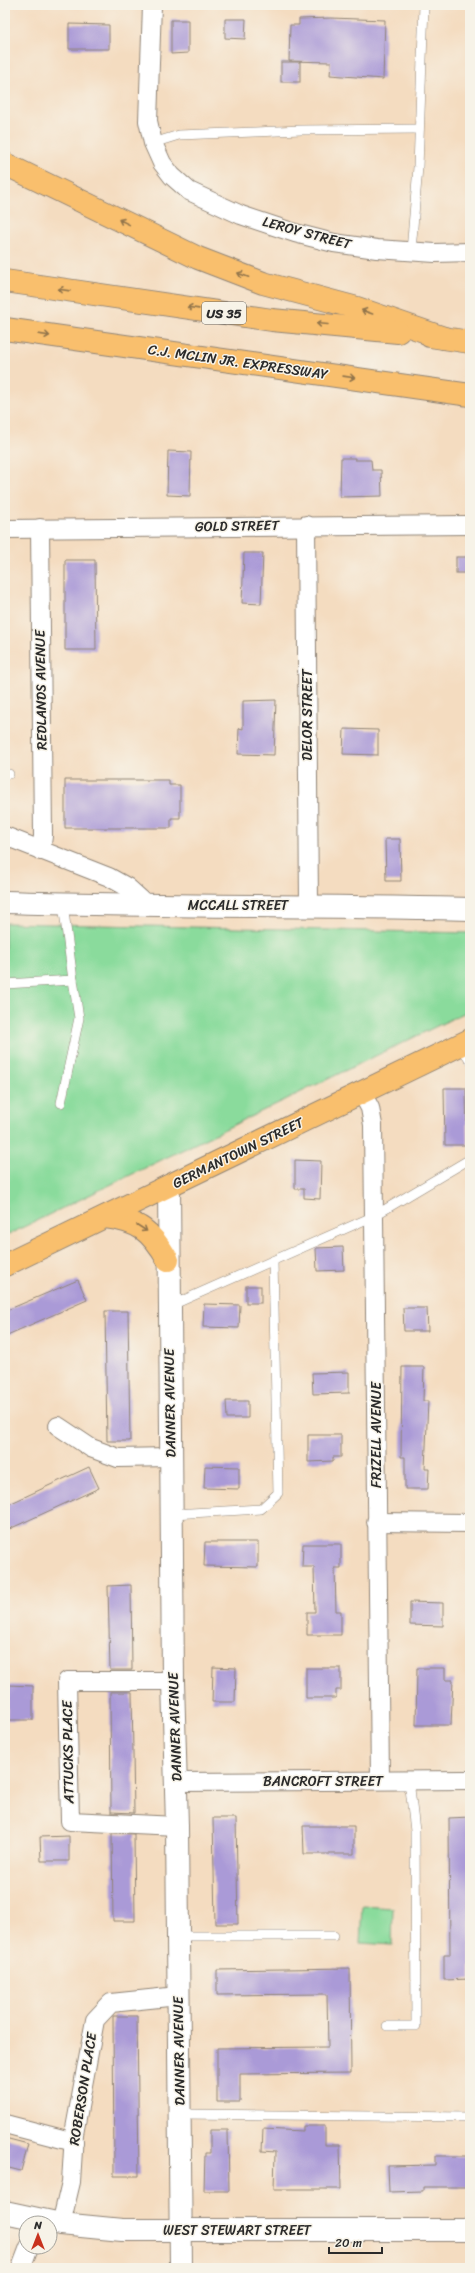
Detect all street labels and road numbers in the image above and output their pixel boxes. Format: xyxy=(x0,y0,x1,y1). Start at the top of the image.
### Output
street label: LEROY STREET xyxy=(260,209,355,257)
road number: US 35 xyxy=(202,302,246,324)
street label: C.J. MCLIN JR. EXPRESSWAY xyxy=(146,337,330,387)
street label: GOLD STREET xyxy=(195,513,281,539)
street label: REDLANDS AVENUE xyxy=(27,628,55,750)
street label: DELOR STREET xyxy=(295,668,320,761)
street label: MCCALL STREET xyxy=(188,893,289,918)
street label: GERMANTOWN STREET xyxy=(168,1110,309,1196)
street label: DANNER AVENUE xyxy=(157,1347,183,1458)
street label: FRIZELL AVENUE xyxy=(364,1381,389,1488)
street label: DANNER AVENUE xyxy=(161,1671,189,1782)
street label: ATTUCKS PLACE xyxy=(55,1699,81,1805)
street label: BANCROFT STREET xyxy=(263,1769,384,1794)
street label: DANNER AVENUE xyxy=(166,1995,192,2106)
street label: ROBERSON PLACE xyxy=(62,2029,104,2147)
street label: WEST STEWART STREET xyxy=(163,2218,312,2243)

